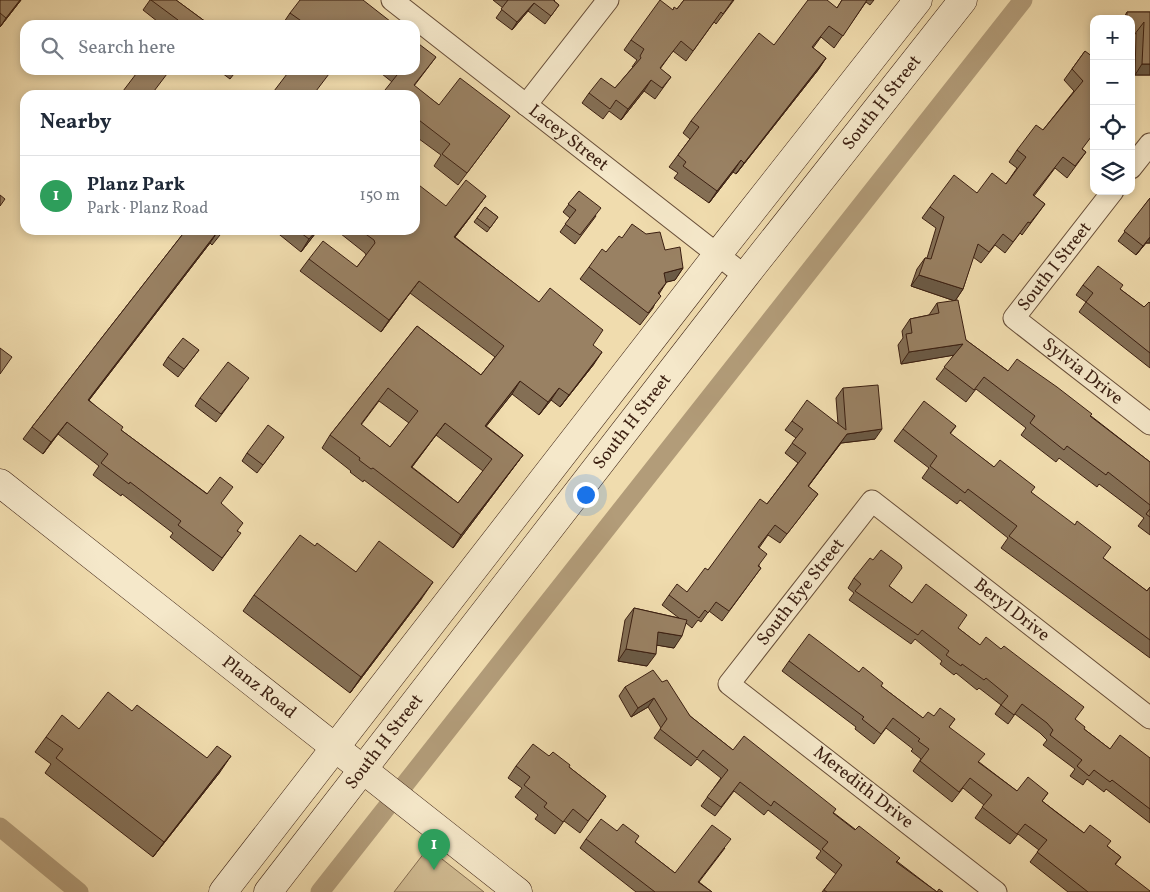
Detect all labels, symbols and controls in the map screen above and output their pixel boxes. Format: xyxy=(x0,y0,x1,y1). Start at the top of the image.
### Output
map controls xyxy=(1090,15,1135,195)
button: + xyxy=(1090,15,1135,60)
search box xyxy=(20,20,420,75)
icon: search xyxy=(38,34,66,62)
text: Search here xyxy=(78,35,175,61)
street label: South H Street xyxy=(837,50,927,155)
button: − xyxy=(1090,60,1135,105)
street label: Lacey Street xyxy=(523,99,614,177)
button: locate xyxy=(1090,105,1135,150)
text: Nearby xyxy=(40,108,111,137)
button: layers xyxy=(1090,150,1135,195)
text: Planz Park xyxy=(87,172,185,198)
text: 1 xyxy=(53,185,59,207)
text: 150 m xyxy=(359,185,400,207)
text: Park · Planz Road xyxy=(87,198,208,220)
street label: South I Street xyxy=(1012,217,1098,317)
street label: Sylvia Drive xyxy=(1037,332,1128,411)
street label: South H Street xyxy=(587,369,677,475)
your location xyxy=(573,482,599,508)
street label: South Eye Street xyxy=(751,533,851,651)
street label: Beryl Drive xyxy=(969,573,1055,648)
street label: Planz Road xyxy=(216,650,302,725)
street label: South H Street xyxy=(339,689,429,795)
street label: Meredith Drive xyxy=(808,741,918,835)
pin: 1 xyxy=(418,829,450,870)

